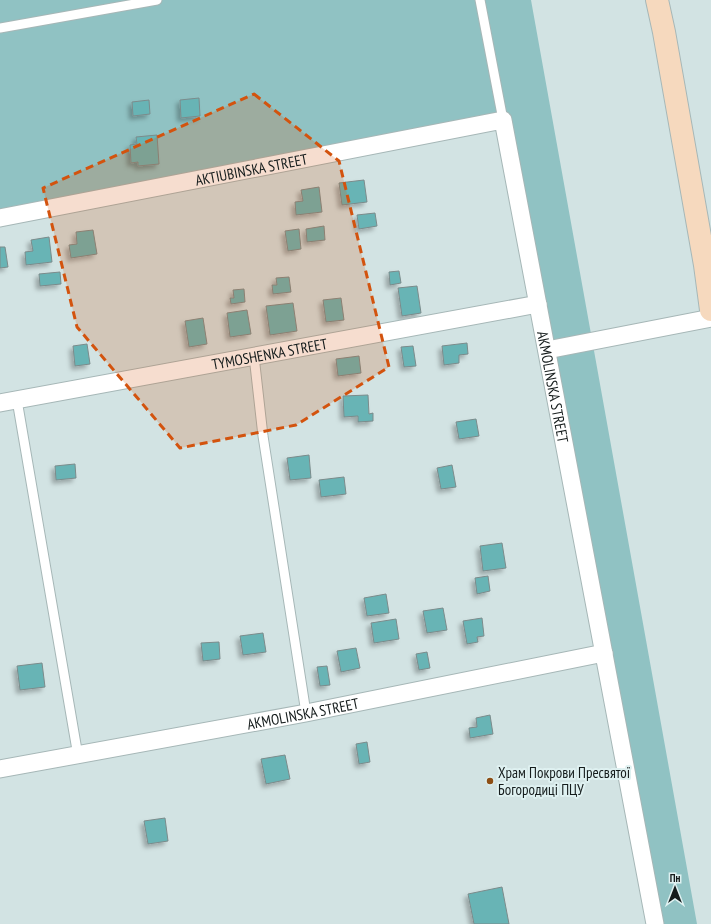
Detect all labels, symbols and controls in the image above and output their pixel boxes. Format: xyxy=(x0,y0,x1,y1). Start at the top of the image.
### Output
street label: AKTIUBINSKA STREET xyxy=(194,149,309,189)
street label: AKMOLINSKA STREET xyxy=(534,329,573,445)
street label: TYMOSHENKA STREET xyxy=(210,333,329,373)
street label: AKMOLINSKA STREET xyxy=(246,693,361,733)
place label: Храм Покрови Пресвятої Богородиці ПЦУ xyxy=(498,763,631,799)
marker: Храм Покрови Пресвятої Богородиці ПЦУ xyxy=(485,776,495,786)
north arrow xyxy=(655,868,695,908)
text: Пн xyxy=(670,871,680,885)

